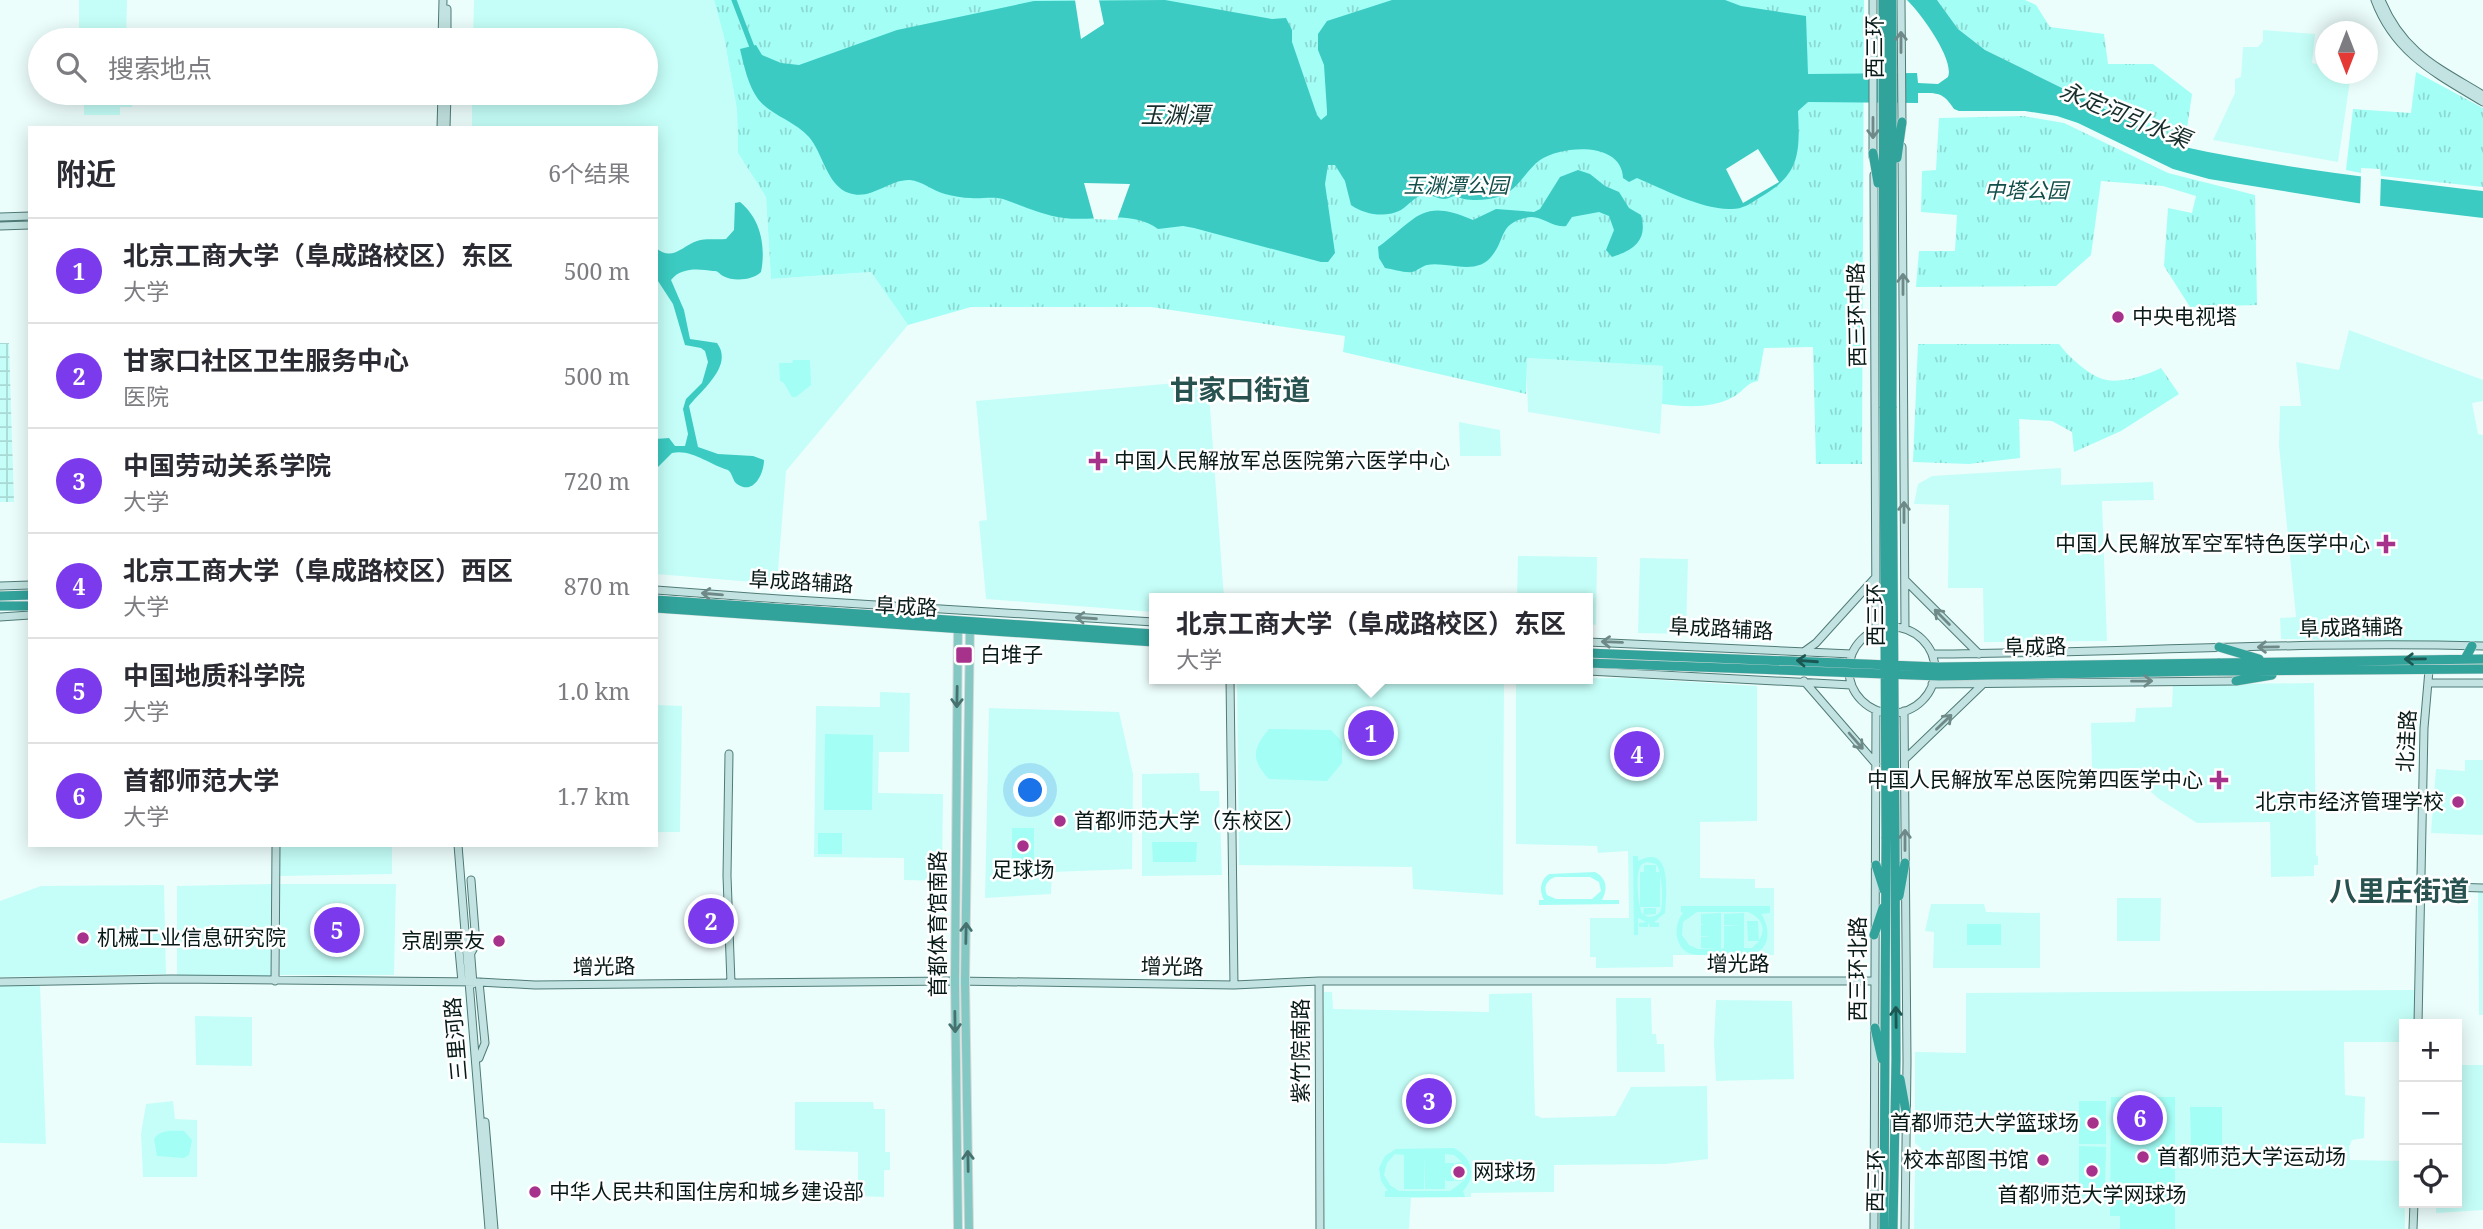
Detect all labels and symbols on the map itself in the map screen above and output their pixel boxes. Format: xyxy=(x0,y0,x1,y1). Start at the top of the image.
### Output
street label: 西三环 xyxy=(1860,16,1888,79)
north arrow xyxy=(2315,21,2378,84)
one-way arrow xyxy=(1895,30,1908,53)
water label: 永定河引水渠 xyxy=(2055,73,2198,156)
water label: 玉渊潭 xyxy=(1141,98,1214,130)
one-way arrow xyxy=(1866,116,1880,139)
park label: 玉渊潭公园 xyxy=(1404,171,1511,199)
park label: 中塔公园 xyxy=(1984,176,2071,204)
street label: 西三环中路 xyxy=(1841,262,1871,368)
one-way arrow xyxy=(1896,273,1910,296)
place label: 中央电视塔 xyxy=(2132,302,2237,330)
marker: 中央电视塔 xyxy=(2110,309,2126,325)
district label: 甘家口街道 xyxy=(1170,370,1310,408)
place label: 中国人民解放军总医院第六医学中心 xyxy=(1114,446,1450,474)
marker: 中国人民解放军总医院第六医学中心 xyxy=(1088,451,1108,471)
one-way arrow xyxy=(1897,500,1911,523)
place label: 中国人民解放军空军特色医学中心 xyxy=(2055,529,2370,557)
marker: 中国人民解放军空军特色医学中心 xyxy=(2376,534,2396,554)
street label: 阜成路辅路 xyxy=(748,564,854,598)
street label: 西三环 xyxy=(1861,584,1889,647)
one-way arrow xyxy=(701,587,724,600)
street label: 阜成路 xyxy=(874,590,938,622)
one-way arrow xyxy=(1934,609,1951,626)
one-way arrow xyxy=(1075,611,1098,624)
street label: 阜成路辅路 xyxy=(1668,611,1774,645)
street label: 阜成路辅路 xyxy=(2298,612,2404,642)
street label: 阜成路 xyxy=(2003,631,2067,661)
one-way arrow xyxy=(1601,636,1624,649)
place label: 白堆子 xyxy=(980,640,1043,668)
one-way arrow xyxy=(2257,640,2280,653)
marker: 白堆子 xyxy=(954,645,974,665)
one-way arrow xyxy=(2404,652,2427,666)
one-way arrow xyxy=(1796,654,1819,667)
one-way arrow xyxy=(2131,674,2154,688)
one-way arrow xyxy=(950,685,964,708)
pin: 1 xyxy=(1348,707,1394,759)
street label: 北洼路 xyxy=(2390,709,2422,773)
one-way arrow xyxy=(1935,713,1952,730)
pin: 4 xyxy=(1614,728,1660,780)
one-way arrow xyxy=(1848,732,1864,750)
place label: 中国人民解放军总医院第四医学中心 xyxy=(1867,765,2203,793)
marker: 中国人民解放军总医院第四医学中心 xyxy=(2209,770,2229,790)
your location xyxy=(1013,773,1047,807)
place label: 北京市经济管理学校 xyxy=(2255,787,2444,815)
marker: 北京市经济管理学校 xyxy=(2450,794,2466,810)
place label: 首都师范大学（东校区） xyxy=(1074,806,1305,834)
marker: 首都师范大学（东校区） xyxy=(1052,813,1068,829)
one-way arrow xyxy=(1898,829,1912,852)
marker: 足球场 xyxy=(1015,838,1031,854)
street label: 首都体育馆南路 xyxy=(923,851,951,998)
place label: 足球场 xyxy=(992,855,1055,883)
district label: 八里庄街道 xyxy=(2329,871,2469,909)
pin: 2 xyxy=(688,895,734,947)
pin: 5 xyxy=(314,904,360,956)
street label: 西三环北路 xyxy=(1843,917,1871,1022)
one-way arrow xyxy=(959,922,973,945)
place label: 机械工业信息研究院 xyxy=(97,923,286,951)
place label: 京剧票友 xyxy=(401,926,485,954)
marker: 机械工业信息研究院 xyxy=(75,930,91,946)
marker: 京剧票友 xyxy=(491,933,507,949)
street label: 增光路 xyxy=(1707,949,1770,977)
street label: 增光路 xyxy=(572,951,636,981)
street label: 增光路 xyxy=(1140,951,1204,981)
street label: 三里河路 xyxy=(437,996,473,1082)
street label: 紫竹院南路 xyxy=(1286,999,1314,1104)
one-way arrow xyxy=(1889,1005,1903,1028)
one-way arrow xyxy=(948,1010,962,1033)
pin: 3 xyxy=(1406,1075,1452,1127)
pin: 6 xyxy=(2117,1092,2163,1144)
place label: 首都师范大学篮球场 xyxy=(1890,1108,2079,1136)
marker: 首都师范大学篮球场 xyxy=(2085,1115,2101,1131)
place label: 首都师范大学运动场 xyxy=(2157,1142,2346,1170)
place label: 校本部图书馆 xyxy=(1903,1145,2029,1173)
street label: 西三环 xyxy=(1860,1149,1890,1213)
marker: 首都师范大学运动场 xyxy=(2135,1149,2151,1165)
one-way arrow xyxy=(961,1150,975,1173)
marker: 校本部图书馆 xyxy=(2035,1152,2051,1168)
place label: 网球场 xyxy=(1473,1157,1536,1185)
marker: 首都师范大学网球场 xyxy=(2084,1163,2100,1179)
marker: 网球场 xyxy=(1451,1164,1467,1180)
place label: 中华人民共和国住房和城乡建设部 xyxy=(549,1177,864,1205)
place label: 首都师范大学网球场 xyxy=(1998,1180,2187,1208)
marker: 中华人民共和国住房和城乡建设部 xyxy=(527,1184,543,1200)

